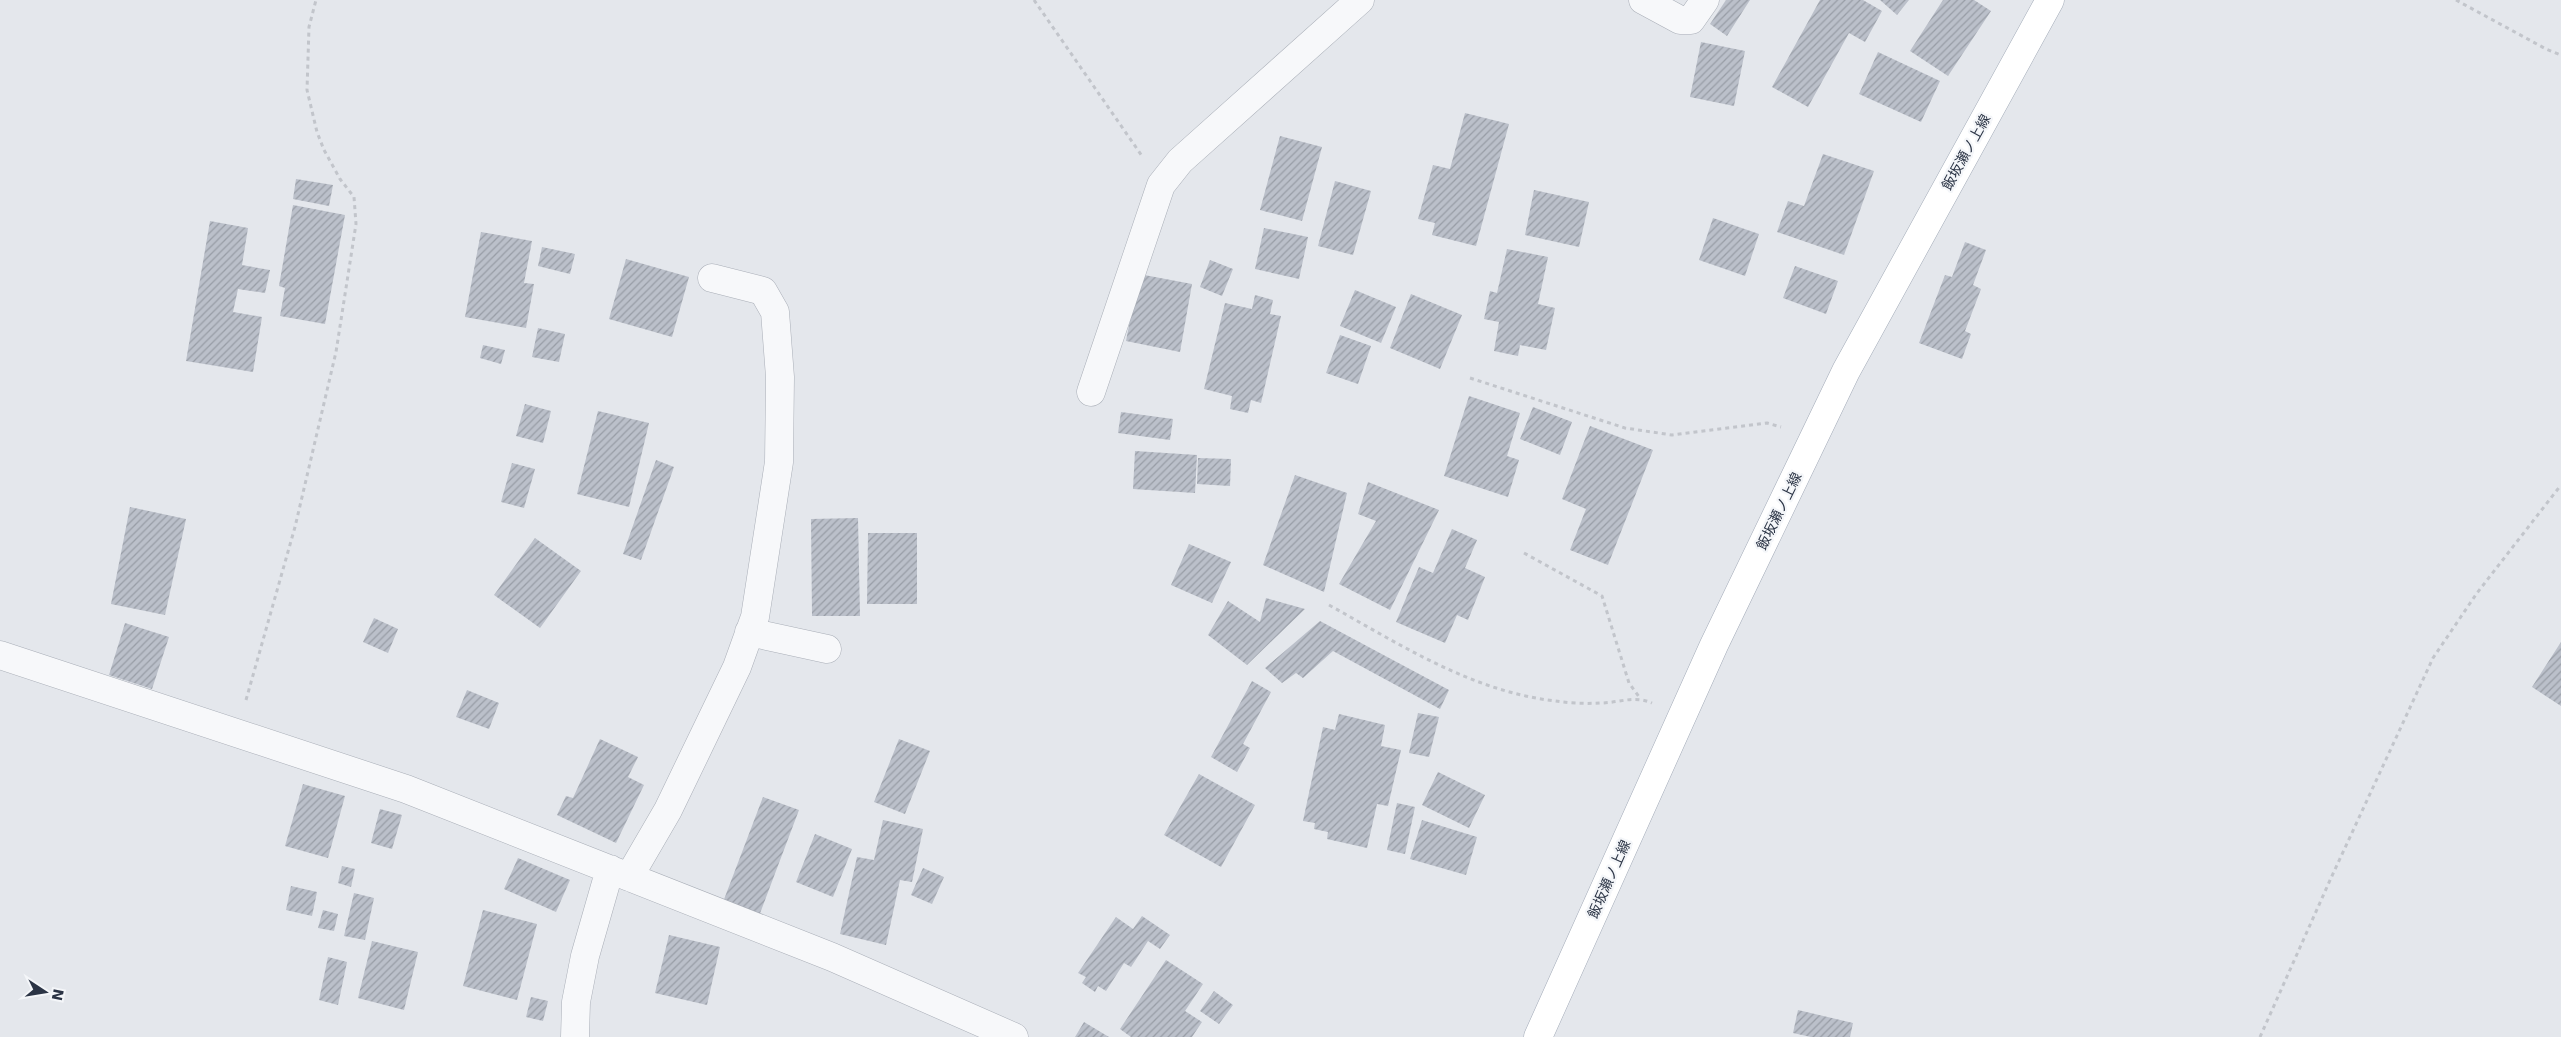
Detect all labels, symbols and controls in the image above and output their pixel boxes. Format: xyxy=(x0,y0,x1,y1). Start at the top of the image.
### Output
street label: 飯坂瀬ノ上線 xyxy=(1939,111,1993,193)
street label: 飯坂瀬ノ上線 xyxy=(1753,470,1805,552)
street label: 飯坂瀬ノ上線 xyxy=(1585,837,1633,921)
north arrow xyxy=(20,967,70,1017)
text: N xyxy=(49,987,67,1002)

